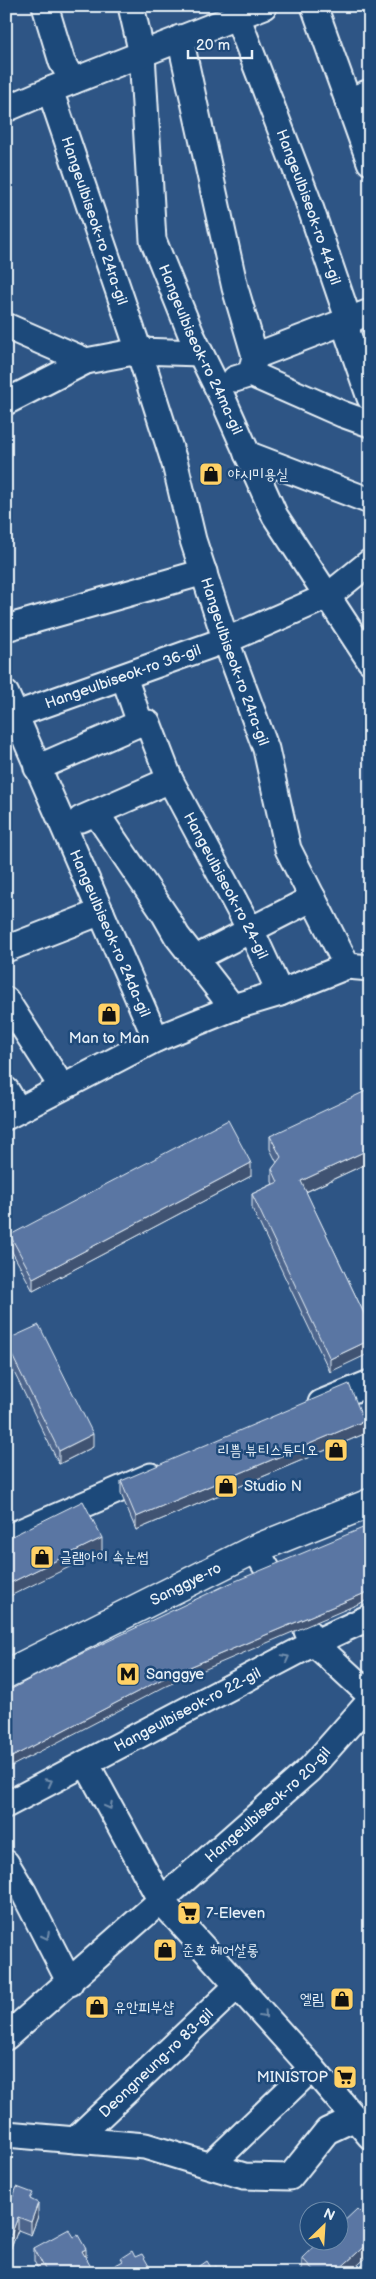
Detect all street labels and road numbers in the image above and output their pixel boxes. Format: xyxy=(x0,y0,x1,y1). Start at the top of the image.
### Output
street label: Hangeulbiseok-ro 44-gil xyxy=(272,126,345,287)
street label: Hangeulbiseok-ro 24ra-gil xyxy=(57,134,132,308)
street label: Hangeulbiseok-ro 24ma-gil xyxy=(154,262,247,437)
street label: Hangeulbiseok-ro 24ra-gil xyxy=(196,575,273,748)
street label: Hangeulbiseok-ro 36-gil xyxy=(42,640,203,713)
street label: Hangeulbiseok-ro 24-gil xyxy=(179,809,272,962)
street label: Hangeulbiseok-ro 24da-gil xyxy=(65,847,155,1020)
street label: Sanggye-ro xyxy=(147,1558,224,1610)
street label: Hangeulbiseok-ro 22-gil xyxy=(111,1663,264,1756)
street label: Hangeulbiseok-ro 20-gil xyxy=(201,1743,335,1867)
street label: Deongneung-ro 83-gil xyxy=(95,2004,217,2122)

